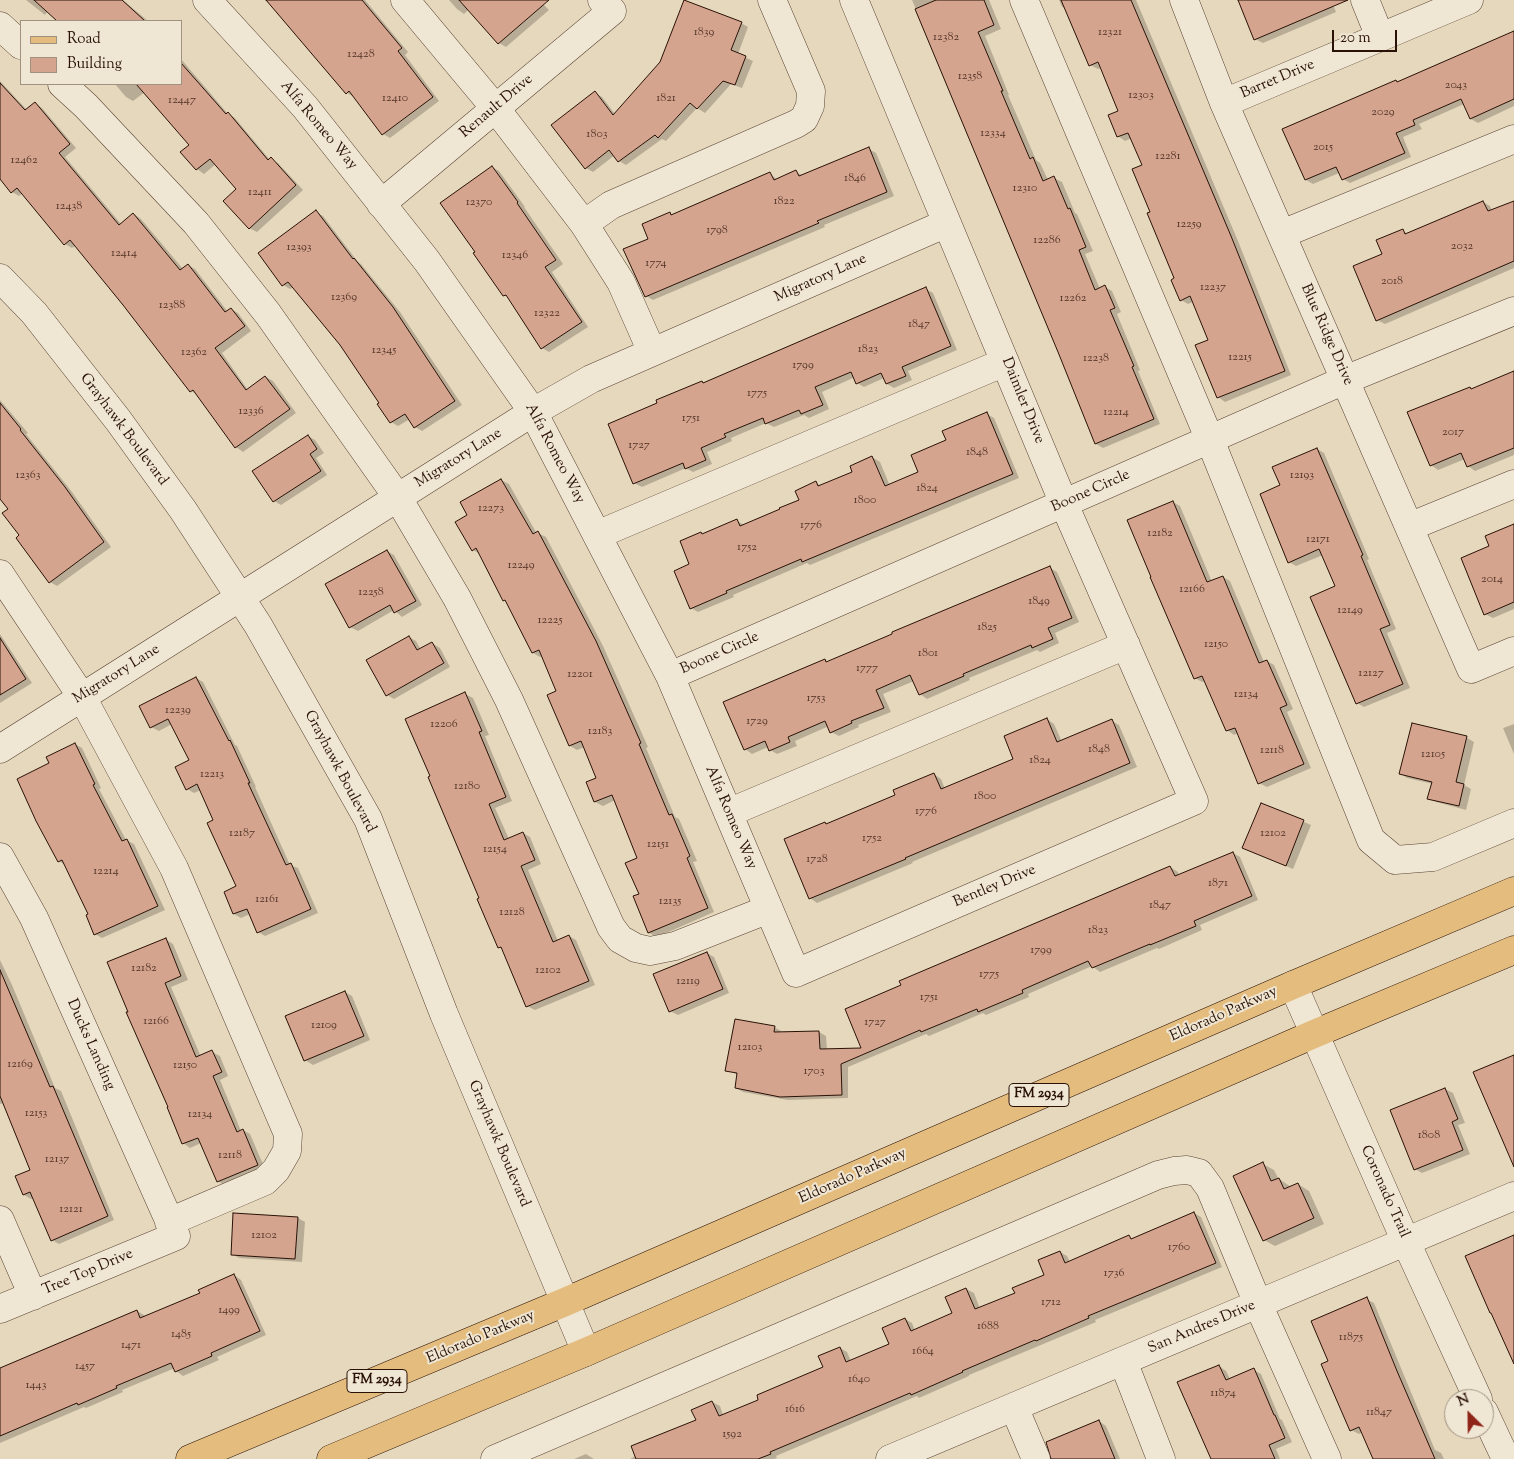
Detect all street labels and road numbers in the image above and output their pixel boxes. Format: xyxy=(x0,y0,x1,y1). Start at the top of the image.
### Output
street label: Barret Drive xyxy=(1238,56,1318,104)
street label: Renault Drive xyxy=(457,71,537,143)
street label: Alfa Romeo Way xyxy=(275,78,361,174)
street label: Migratory Lane xyxy=(772,251,870,307)
street label: Blue Ridge Drive xyxy=(1296,282,1356,388)
street label: Daimler Drive xyxy=(997,355,1047,447)
street label: Grayhawk Boulevard xyxy=(75,370,171,490)
street label: Alfa Romeo Way xyxy=(520,401,588,507)
street label: Migratory Lane xyxy=(412,425,506,493)
street label: Boone Circle xyxy=(1049,467,1133,517)
street label: Boone Circle xyxy=(678,629,762,679)
street label: Migratory Lane xyxy=(70,641,164,709)
street label: Grayhawk Boulevard xyxy=(299,708,379,836)
street label: Alfa Romeo Way xyxy=(700,763,760,873)
street label: Bentley Drive xyxy=(951,862,1039,912)
street label: Eldorado Parkway xyxy=(1168,983,1280,1047)
street label: Ducks Landing xyxy=(62,997,118,1093)
street label: Grayhawk Boulevard xyxy=(463,1078,533,1210)
road number: FM 2934 xyxy=(1009,1084,1069,1106)
street label: Coronado Trail xyxy=(1356,1143,1412,1241)
street label: Eldorado Parkway xyxy=(797,1145,909,1209)
street label: Tree Top Drive xyxy=(40,1246,136,1300)
street label: San Andres Drive xyxy=(1146,1297,1258,1359)
street label: Eldorado Parkway xyxy=(424,1307,538,1369)
road number: FM 2934 xyxy=(347,1370,407,1392)

